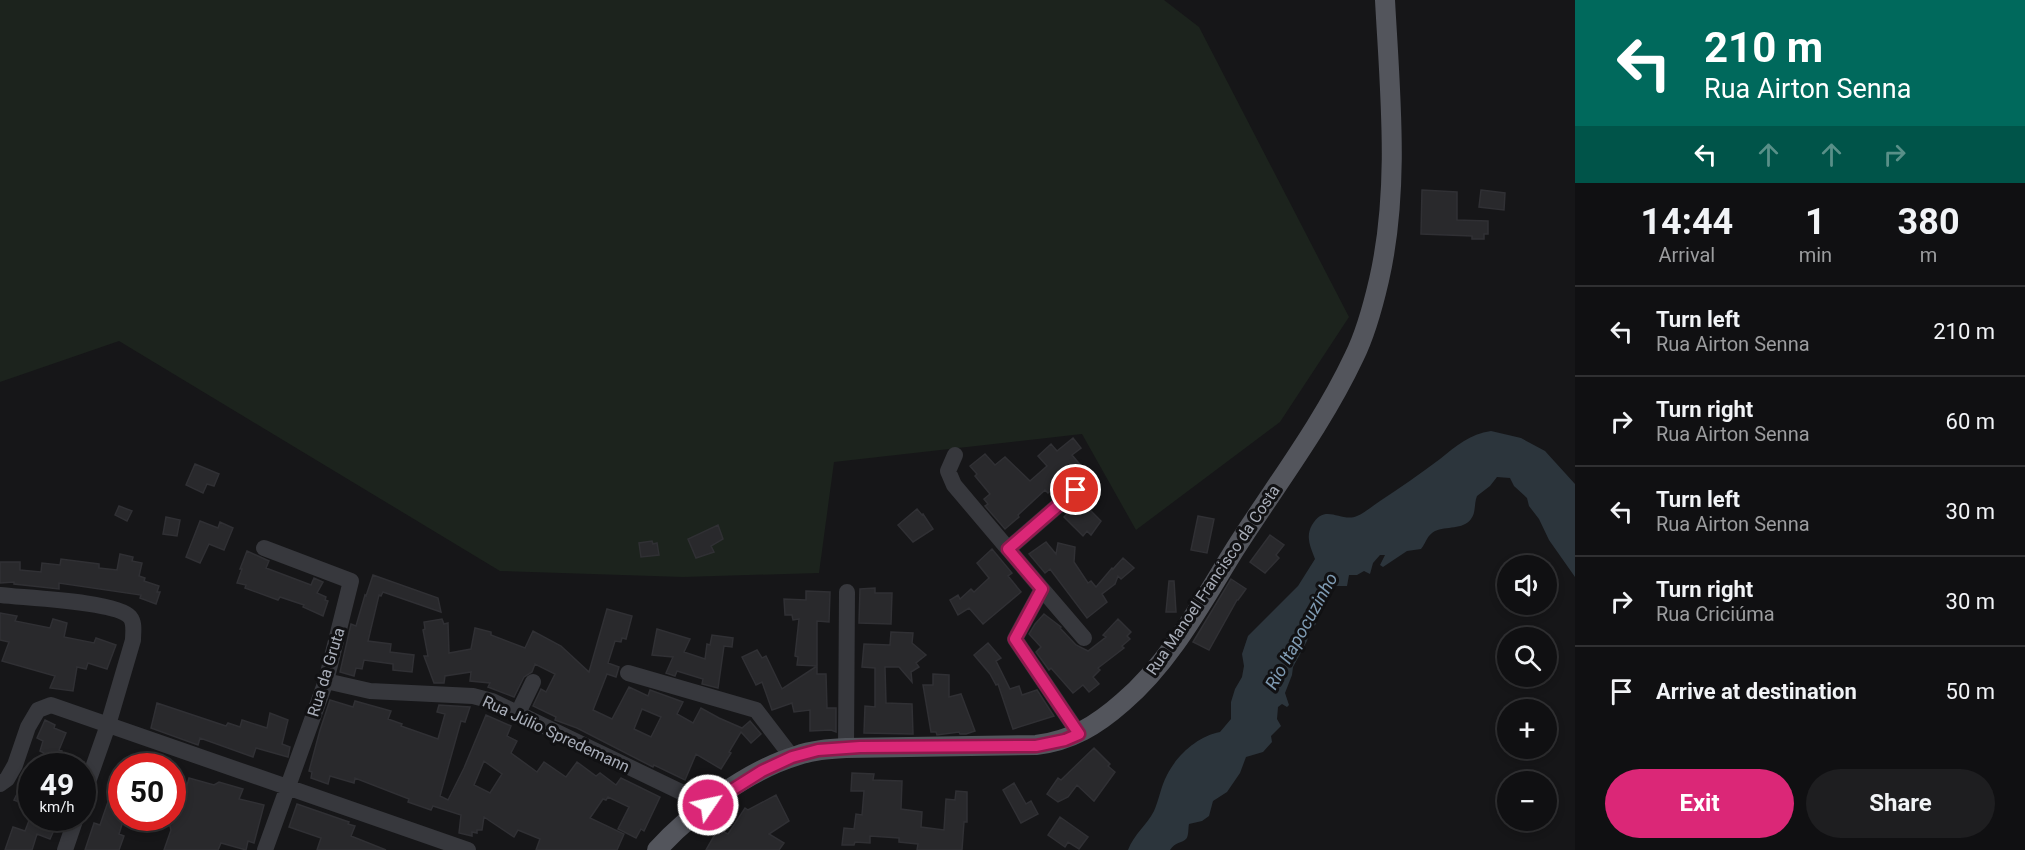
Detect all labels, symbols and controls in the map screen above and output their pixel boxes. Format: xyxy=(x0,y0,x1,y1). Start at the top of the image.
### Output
text: 210 m xyxy=(1704,23,1823,72)
icon: left xyxy=(1605,24,1683,102)
text: Rua Airton Senna xyxy=(1704,73,1911,105)
icon: left xyxy=(1689,138,1722,171)
icon: ahead xyxy=(1752,138,1785,171)
icon: ahead xyxy=(1815,138,1848,171)
icon: right xyxy=(1878,138,1911,171)
text: 14:44 xyxy=(1640,201,1733,243)
text: 1 xyxy=(1805,201,1826,243)
text: 380 xyxy=(1898,201,1960,243)
text: Arrival xyxy=(1658,243,1715,267)
text: min xyxy=(1799,243,1832,267)
text: m xyxy=(1920,243,1937,267)
text: Turn left xyxy=(1656,307,1740,332)
icon: left xyxy=(1605,315,1638,348)
text: 210 m xyxy=(1933,319,1995,344)
text: Rua Airton Senna xyxy=(1656,332,1810,356)
text: Turn right xyxy=(1656,397,1753,422)
icon: right xyxy=(1605,405,1638,438)
text: 60 m xyxy=(1946,409,1995,434)
text: Rua Airton Senna xyxy=(1656,422,1810,446)
pin xyxy=(1050,464,1101,515)
icon: arrive xyxy=(1059,473,1092,506)
street label: Rua Manoel Francisco da Costa xyxy=(1142,481,1284,679)
text: Turn left xyxy=(1656,487,1740,512)
icon: left xyxy=(1605,495,1638,528)
text: 30 m xyxy=(1946,499,1995,524)
text: Rua Airton Senna xyxy=(1656,512,1810,536)
map controls xyxy=(1497,555,1557,831)
button: sound xyxy=(1497,555,1557,615)
water label: Rio Itapocuzinho xyxy=(1260,569,1342,693)
text: Turn right xyxy=(1656,577,1753,602)
icon: right xyxy=(1605,585,1638,618)
text: 30 m xyxy=(1946,589,1995,614)
text: Rua Criciúma xyxy=(1656,602,1775,626)
street label: Rua da Gruta xyxy=(303,625,349,719)
button: search xyxy=(1497,627,1557,687)
icon: arrive xyxy=(1605,675,1638,708)
text: Arrive at destination xyxy=(1656,679,1857,704)
text: 50 m xyxy=(1946,679,1995,704)
street label: Rua Júlio Spredemann xyxy=(479,692,633,776)
button: + xyxy=(1497,699,1557,759)
speed limit sign: 50 xyxy=(108,753,186,831)
text: 49 xyxy=(40,767,74,802)
button: Exit xyxy=(1605,769,1794,838)
button: Share xyxy=(1806,769,1995,838)
button: − xyxy=(1497,771,1557,831)
position arrow xyxy=(676,773,740,837)
text: km/h xyxy=(39,798,75,816)

